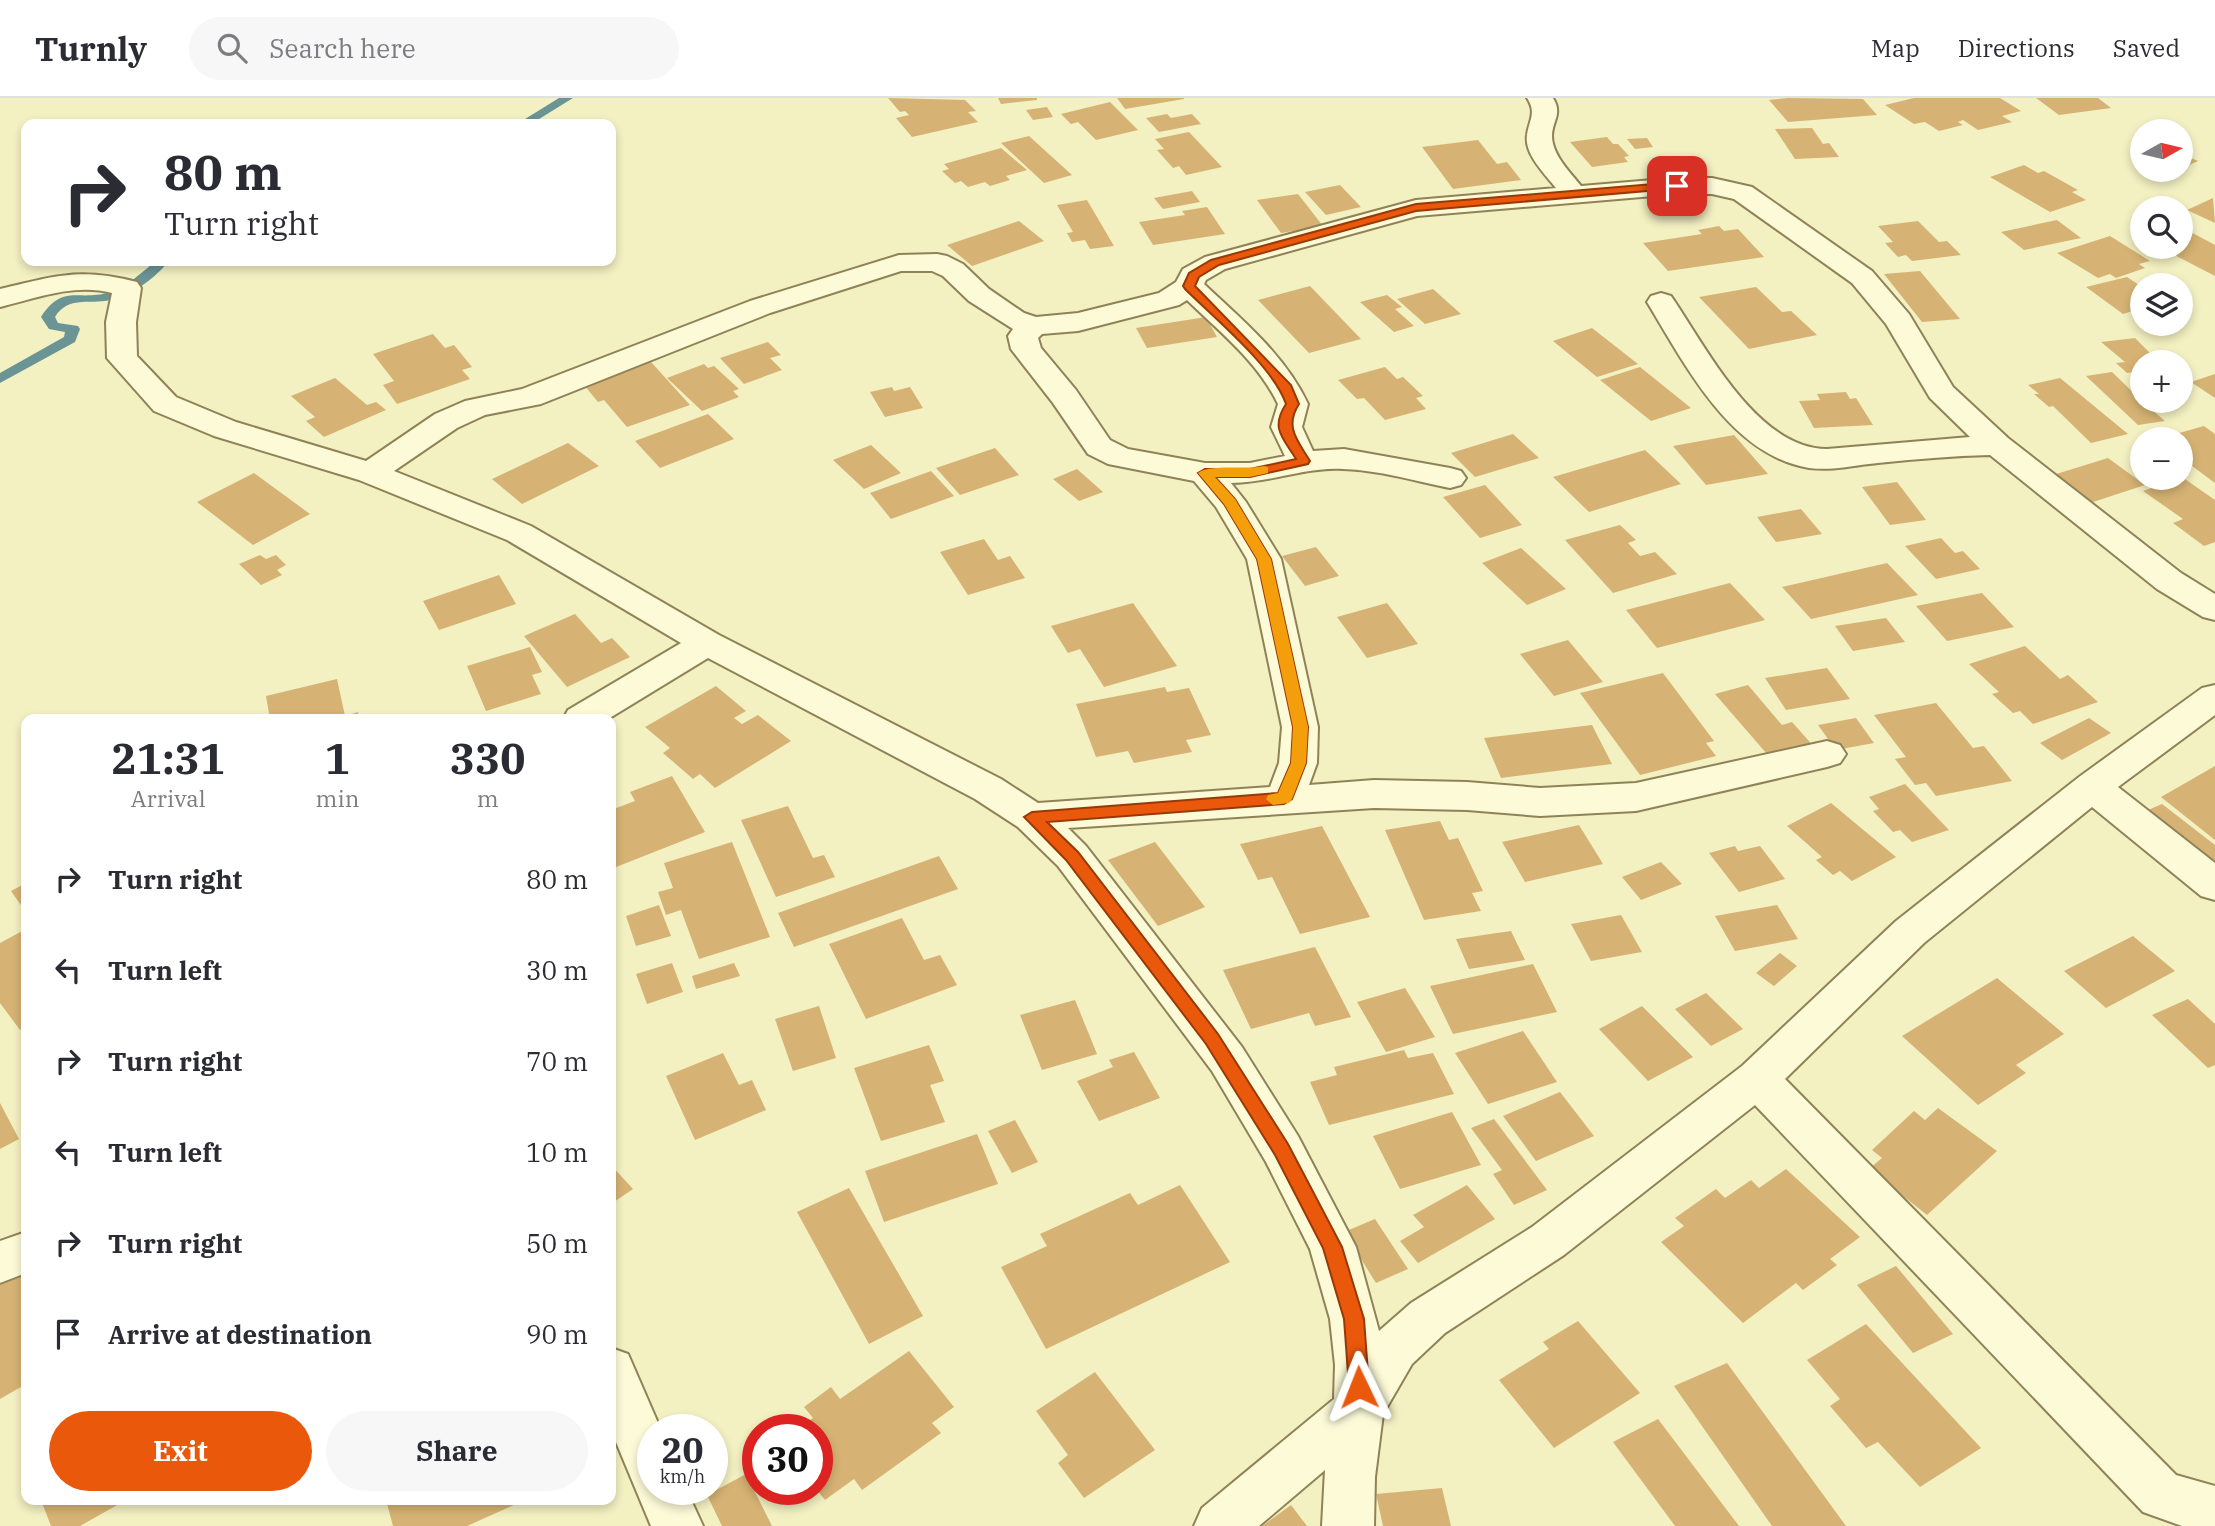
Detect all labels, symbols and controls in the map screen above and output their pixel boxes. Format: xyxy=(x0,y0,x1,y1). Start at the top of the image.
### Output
search box xyxy=(189,17,679,80)
text: Turnly xyxy=(35,27,147,70)
icon: search xyxy=(213,29,251,67)
text: Search here xyxy=(269,31,416,65)
text: Map xyxy=(1871,32,1920,64)
text: Directions xyxy=(1958,32,2075,64)
text: Saved xyxy=(2113,32,2180,64)
north arrow xyxy=(2130,119,2193,182)
map controls xyxy=(2130,119,2193,490)
text: 80 m xyxy=(164,140,282,203)
icon: right xyxy=(49,147,140,238)
pin xyxy=(1647,156,1707,216)
icon: arrive xyxy=(1658,167,1696,205)
button: search xyxy=(2130,196,2193,259)
text: Turn right xyxy=(164,202,319,244)
button: layers xyxy=(2130,273,2193,336)
button: + xyxy=(2130,350,2193,413)
button: − xyxy=(2130,427,2193,490)
text: 21:31 xyxy=(111,731,225,786)
text: 1 xyxy=(325,731,350,786)
text: 330 xyxy=(450,731,525,786)
text: Arrival xyxy=(131,783,206,813)
text: min xyxy=(316,783,359,813)
text: m xyxy=(477,783,499,813)
icon: right xyxy=(49,860,87,898)
text: Turn right xyxy=(108,862,242,896)
text: 80 m xyxy=(526,862,588,896)
icon: left xyxy=(49,951,87,989)
text: Turn left xyxy=(108,953,222,987)
text: 30 m xyxy=(526,953,588,987)
icon: right xyxy=(49,1042,87,1080)
text: Turn right xyxy=(108,1044,242,1078)
text: 70 m xyxy=(526,1044,588,1078)
icon: left xyxy=(49,1133,87,1171)
text: Turn left xyxy=(108,1135,222,1169)
text: 10 m xyxy=(526,1135,588,1169)
icon: right xyxy=(49,1224,87,1262)
text: Turn right xyxy=(108,1226,242,1260)
text: 50 m xyxy=(526,1226,588,1260)
icon: arrive xyxy=(49,1315,87,1353)
text: Arrive at destination xyxy=(108,1317,372,1351)
text: 90 m xyxy=(526,1317,588,1351)
position arrow xyxy=(1322,1350,1396,1424)
button: Exit xyxy=(49,1411,312,1491)
button: Share xyxy=(326,1411,588,1491)
speed limit sign: 30 xyxy=(742,1414,833,1505)
text: 20 xyxy=(661,1427,704,1473)
text: km/h xyxy=(660,1465,705,1488)

